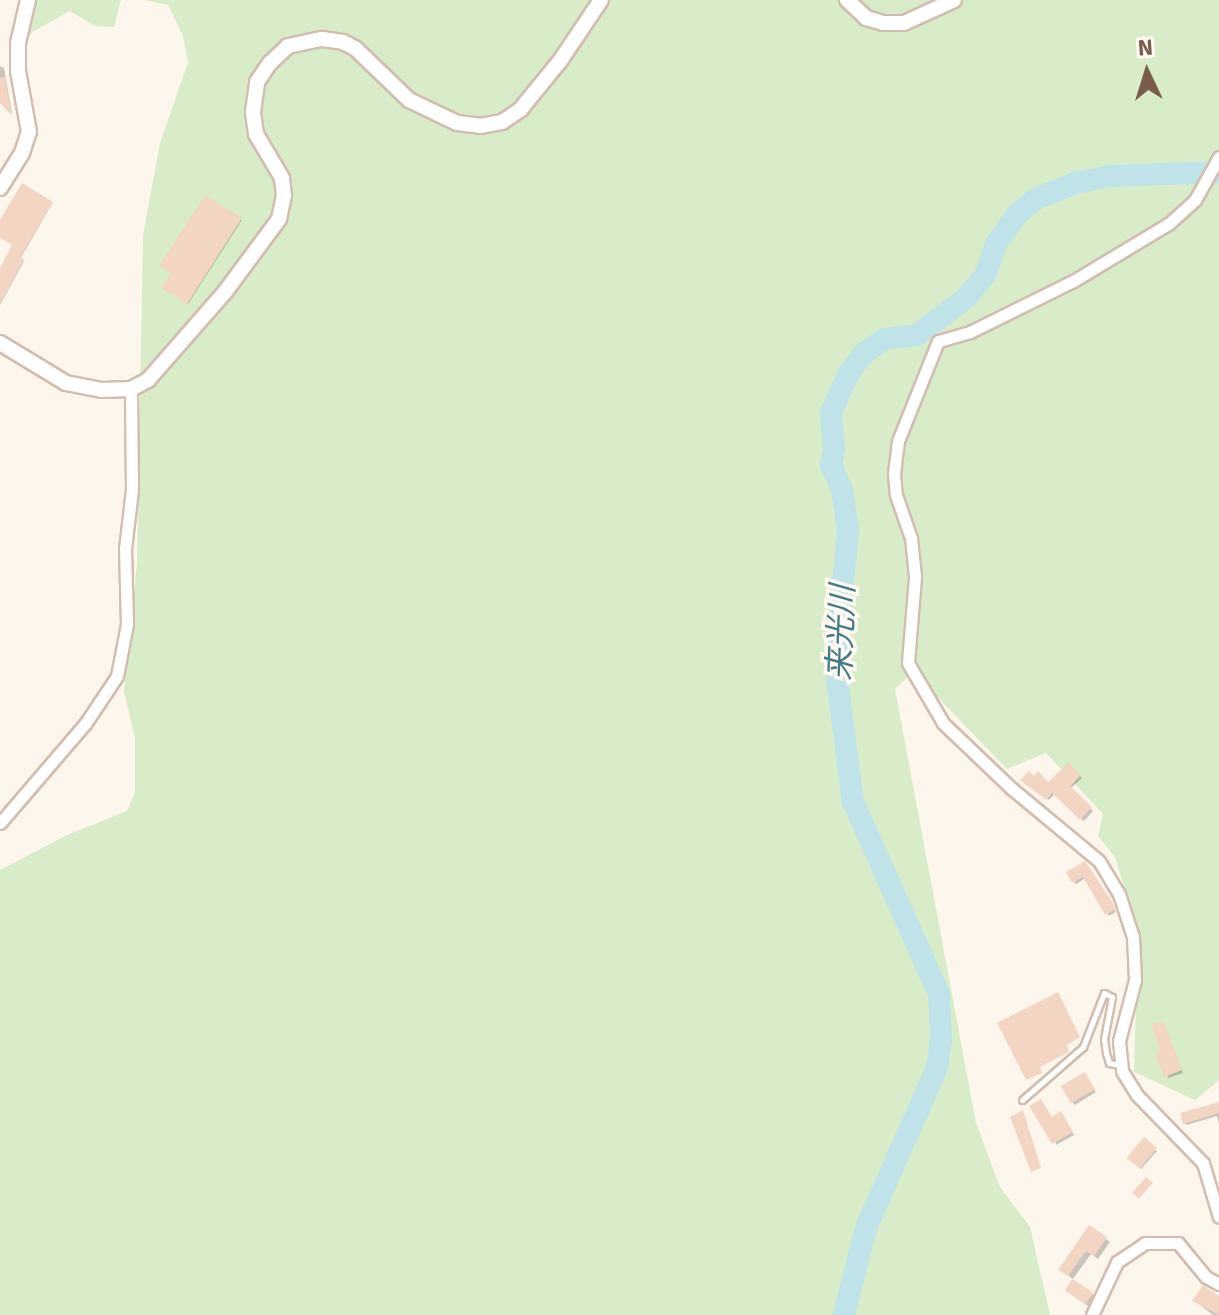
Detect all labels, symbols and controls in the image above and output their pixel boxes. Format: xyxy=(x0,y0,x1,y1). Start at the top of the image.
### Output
north arrow xyxy=(1107,32,1187,112)
text: N xyxy=(1137,34,1154,62)
water label: 来光川 xyxy=(821,584,863,682)

